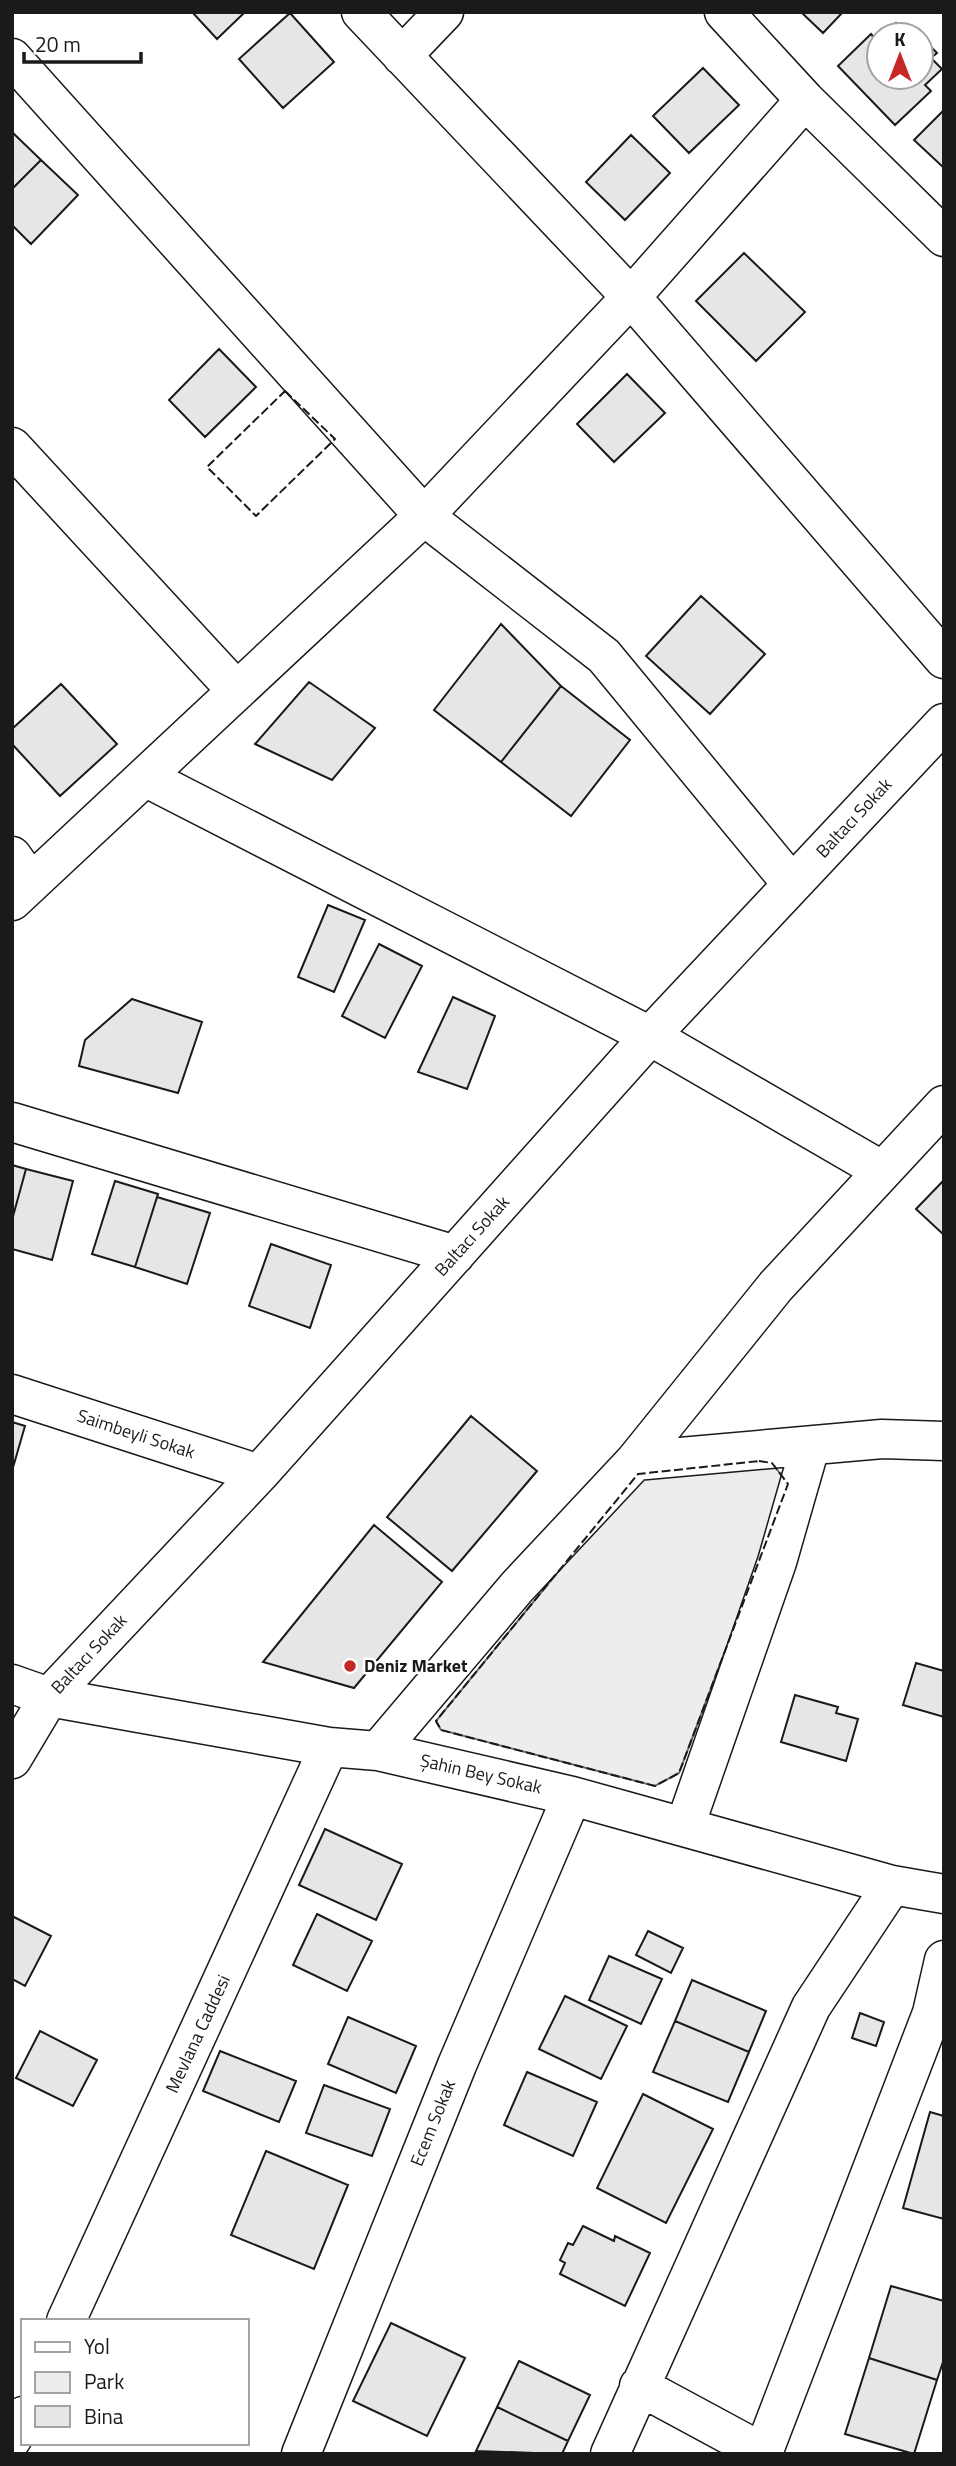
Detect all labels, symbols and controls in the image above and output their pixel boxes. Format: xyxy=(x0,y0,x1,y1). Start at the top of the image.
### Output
scale bar xyxy=(24,21,142,65)
north arrow xyxy=(865,21,935,91)
text: K xyxy=(894,24,906,53)
text: 20 m xyxy=(35,28,81,60)
street label: Baltacı Sokak xyxy=(809,771,898,864)
street label: Baltacı Sokak xyxy=(428,1189,516,1282)
street label: Saimbeyli Sokak xyxy=(74,1402,199,1465)
street label: Baltacı Sokak xyxy=(44,1607,133,1700)
place label: Deniz Market xyxy=(364,1652,468,1679)
marker: Deniz Market xyxy=(342,1658,358,1674)
street label: Şahin Bey Sokak xyxy=(418,1746,545,1801)
street label: Mevlana Caddesi xyxy=(158,1970,237,2097)
street label: Ecem Sokak xyxy=(403,2075,462,2170)
legend xyxy=(21,2319,248,2445)
text: Yol xyxy=(84,2330,110,2362)
text: Park xyxy=(84,2365,124,2397)
text: Bina xyxy=(84,2400,124,2432)

